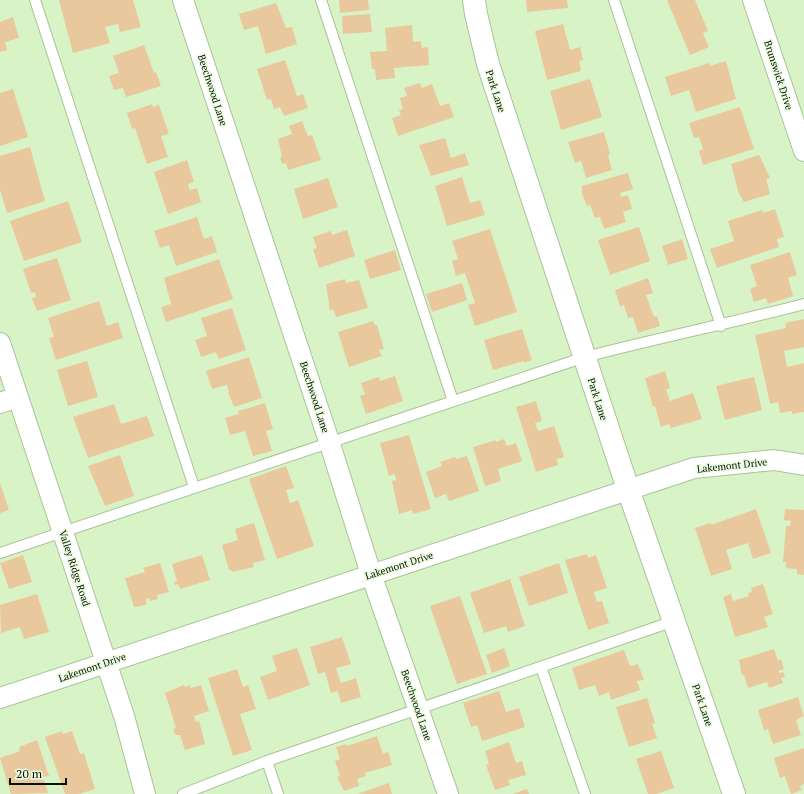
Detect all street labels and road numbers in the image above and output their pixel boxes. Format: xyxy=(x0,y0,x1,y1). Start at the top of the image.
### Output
street label: Brunswick Drive xyxy=(761,39,796,112)
street label: Beechwood Lane xyxy=(195,53,230,128)
street label: Park Lane xyxy=(483,68,508,114)
street label: Beechwood Lane xyxy=(297,360,332,435)
street label: Park Lane xyxy=(585,376,610,422)
street label: Lakemont Drive xyxy=(696,455,768,476)
street label: Valley Ridge Road xyxy=(56,528,93,608)
street label: Lakemont Drive xyxy=(364,548,435,583)
street label: Lakemont Drive xyxy=(57,650,128,685)
street label: Beechwood Lane xyxy=(398,668,435,742)
street label: Park Lane xyxy=(689,682,716,728)

